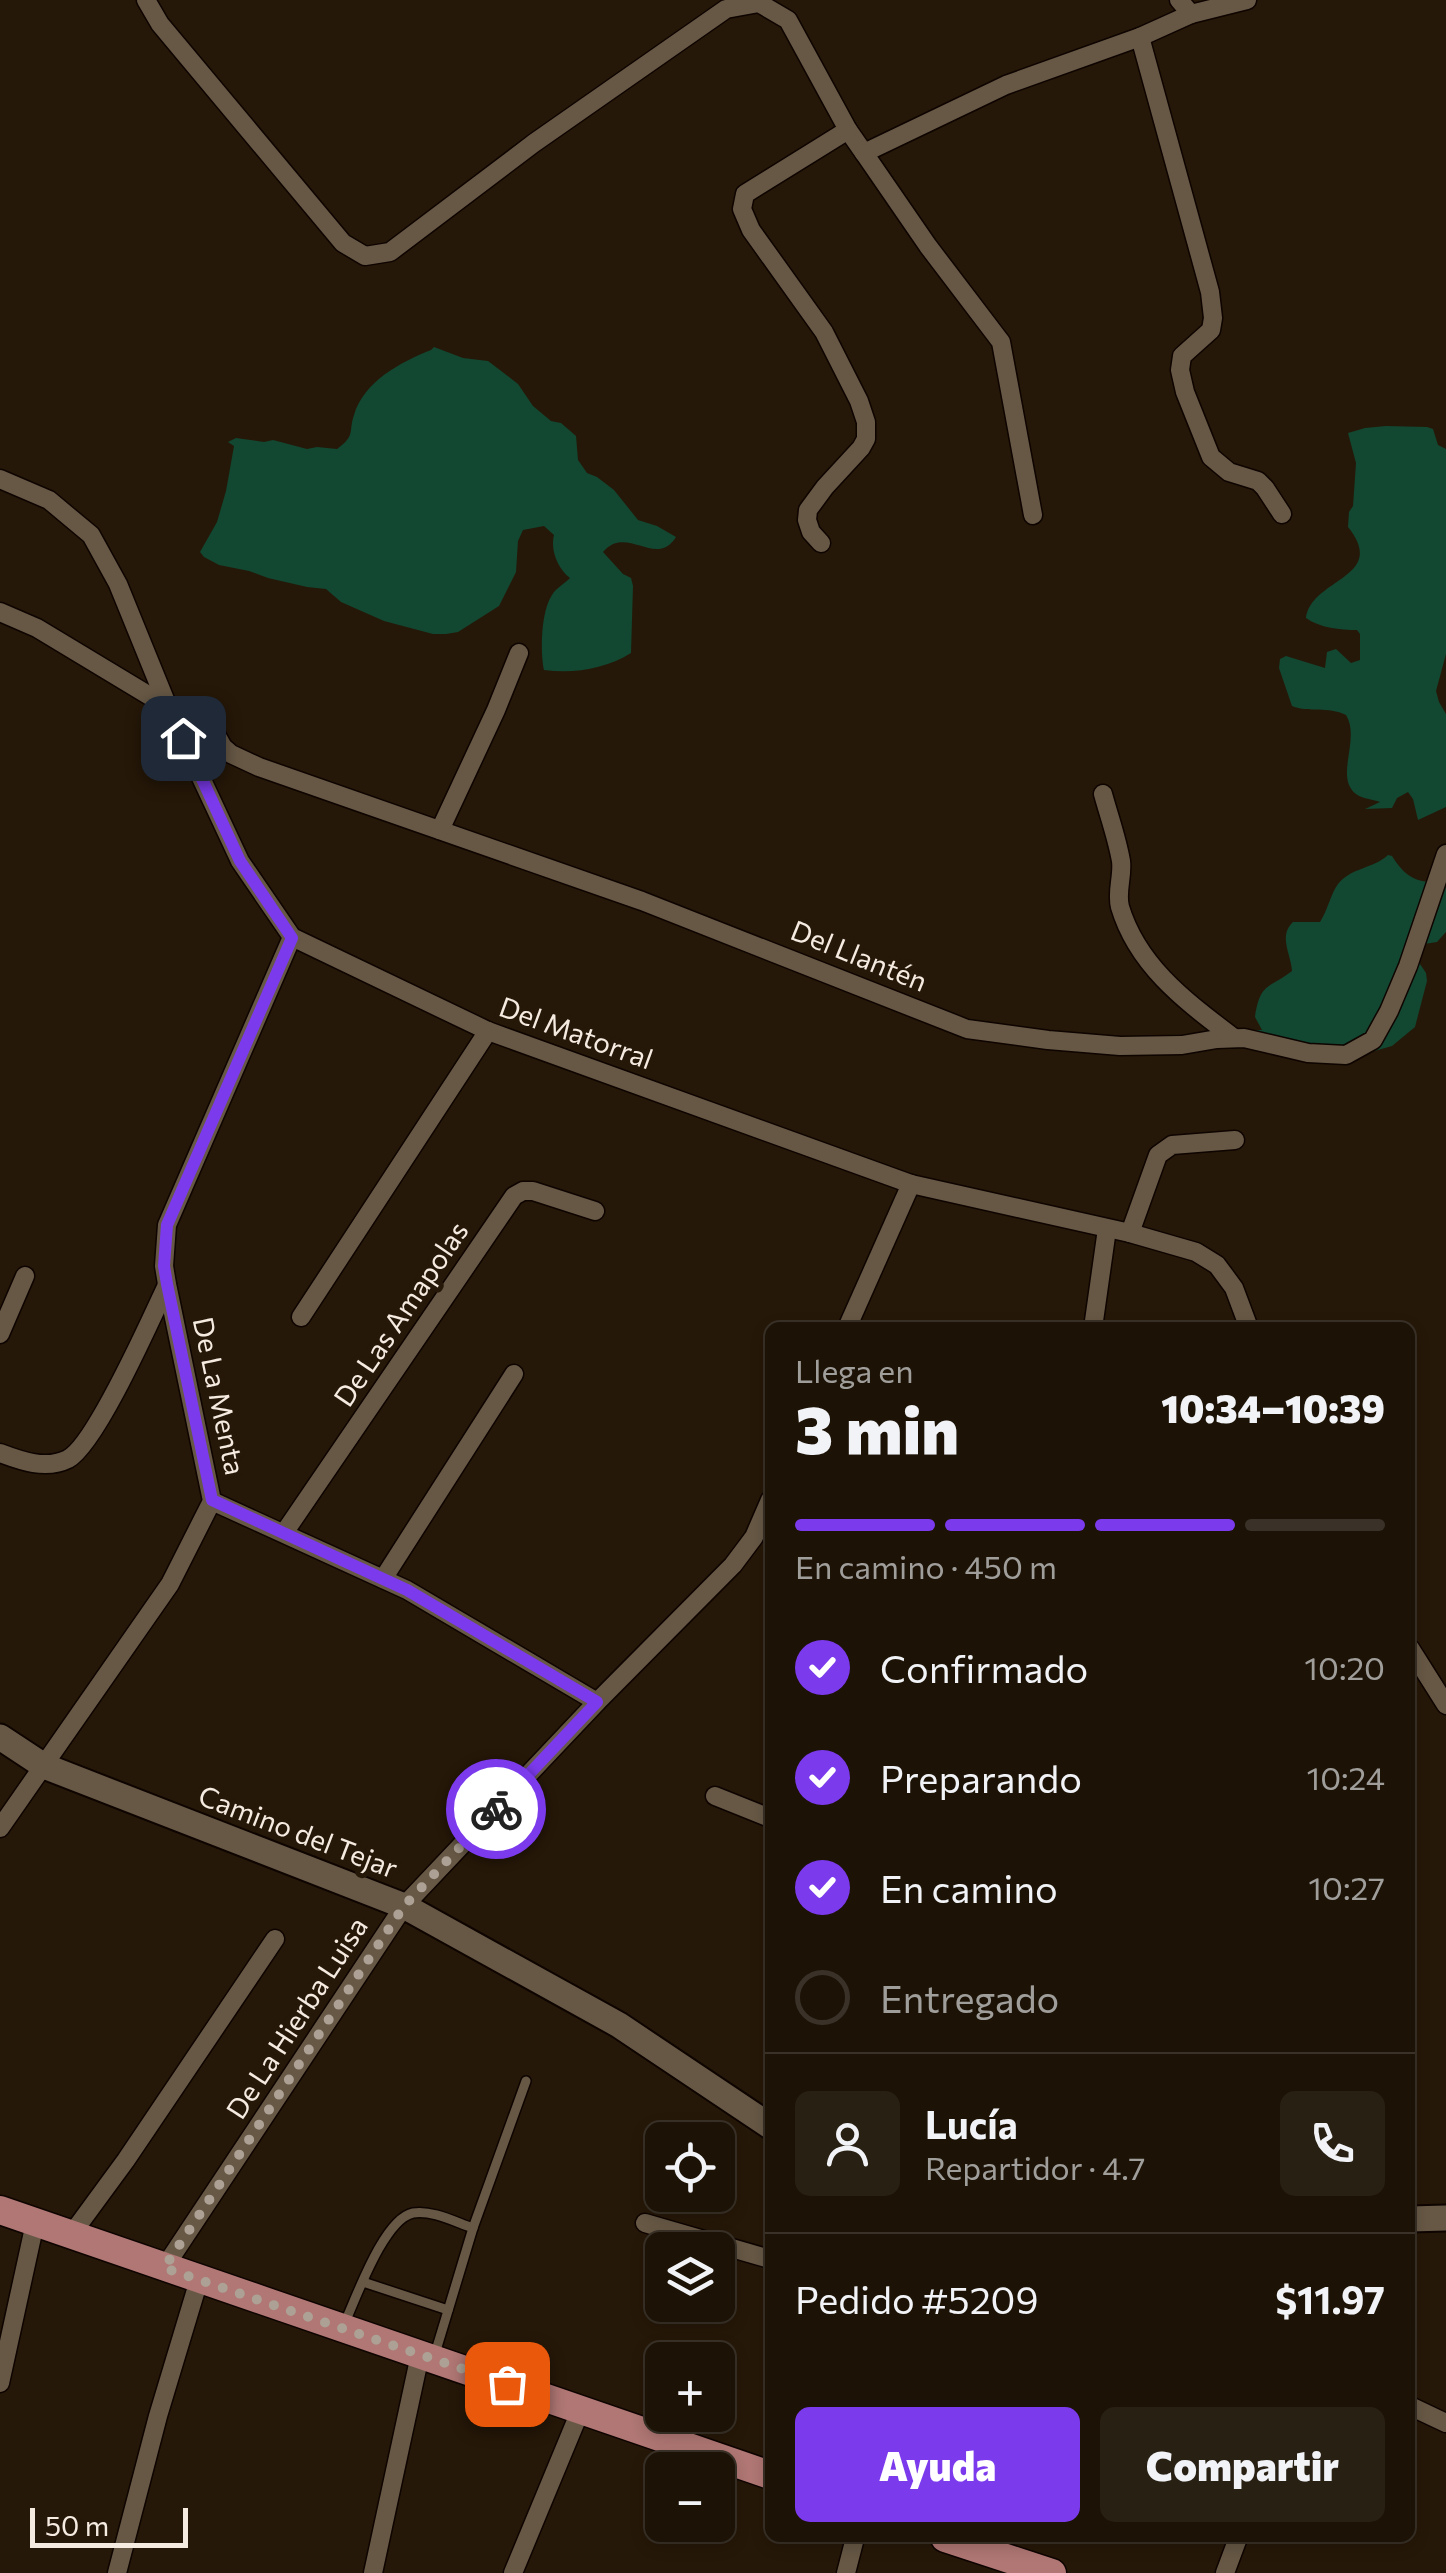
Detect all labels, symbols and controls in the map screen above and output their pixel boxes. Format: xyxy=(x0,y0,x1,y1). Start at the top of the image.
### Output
pin xyxy=(141,696,226,781)
icon: home xyxy=(156,711,211,766)
street label: Del Llantén xyxy=(786,912,932,998)
street label: Del Matorral xyxy=(495,989,658,1076)
street label: De Las Amapolas xyxy=(326,1215,475,1412)
street label: De La Menta xyxy=(187,1314,253,1478)
text: Llega en xyxy=(795,1350,914,1390)
text: 10:34–10:39 xyxy=(1161,1384,1385,1431)
text: 3 min xyxy=(795,1388,959,1467)
text: En camino · 450 m xyxy=(795,1546,1057,1586)
icon: check xyxy=(795,1640,850,1695)
text: Confirmado xyxy=(880,1644,1088,1691)
text: 10:20 xyxy=(1304,1647,1385,1687)
icon: check xyxy=(795,1750,850,1805)
text: Preparando xyxy=(880,1754,1082,1801)
text: 10:24 xyxy=(1306,1757,1385,1797)
courier xyxy=(446,1759,546,1859)
street label: Camino del Tejar xyxy=(194,1777,403,1885)
icon: bike xyxy=(469,1782,524,1837)
icon: check xyxy=(795,1860,850,1915)
text: En camino xyxy=(880,1864,1058,1911)
text: 10:27 xyxy=(1308,1867,1385,1907)
street label: De La Hierba Luisa xyxy=(218,1910,374,2125)
text: Entregado xyxy=(880,1974,1059,2021)
button: person xyxy=(795,2091,900,2196)
button: phone xyxy=(1280,2091,1385,2196)
text: Lucía xyxy=(925,2100,1018,2147)
map controls xyxy=(645,2122,735,2542)
button: locate xyxy=(645,2122,735,2212)
text: Repartidor · 4.7 xyxy=(925,2147,1145,2187)
button: layers xyxy=(645,2232,735,2322)
text: Pedido #5209 xyxy=(795,2275,1039,2322)
text: $11.97 xyxy=(1275,2275,1385,2322)
pin xyxy=(465,2342,550,2427)
button: + xyxy=(645,2342,735,2432)
icon: bag xyxy=(480,2357,535,2412)
button: Ayuda xyxy=(795,2407,1080,2522)
button: Compartir xyxy=(1100,2407,1385,2522)
button: − xyxy=(645,2452,735,2542)
scale bar xyxy=(30,2503,188,2548)
text: 50 m xyxy=(45,2508,109,2542)

